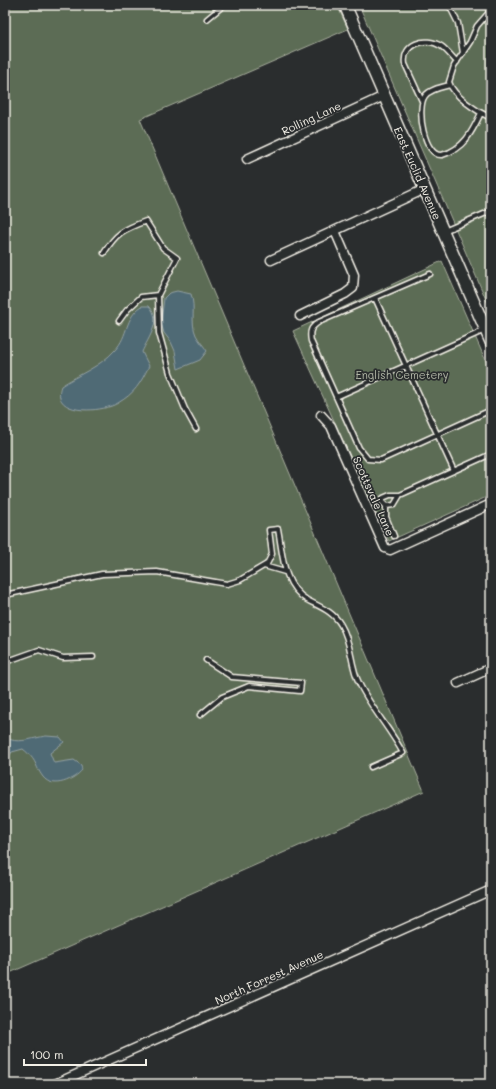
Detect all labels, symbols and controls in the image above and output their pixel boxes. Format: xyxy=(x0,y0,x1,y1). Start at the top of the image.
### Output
street label: Rolling Lane xyxy=(279,98,343,138)
street label: East Euclid Avenue xyxy=(391,124,445,222)
park label: English Cemetery xyxy=(355,367,449,382)
street label: Scottsvale Lane xyxy=(350,454,398,538)
street label: North Forrest Avenue xyxy=(212,946,326,1008)
scale bar xyxy=(24,1041,146,1067)
text: 100 m xyxy=(30,1046,64,1062)

